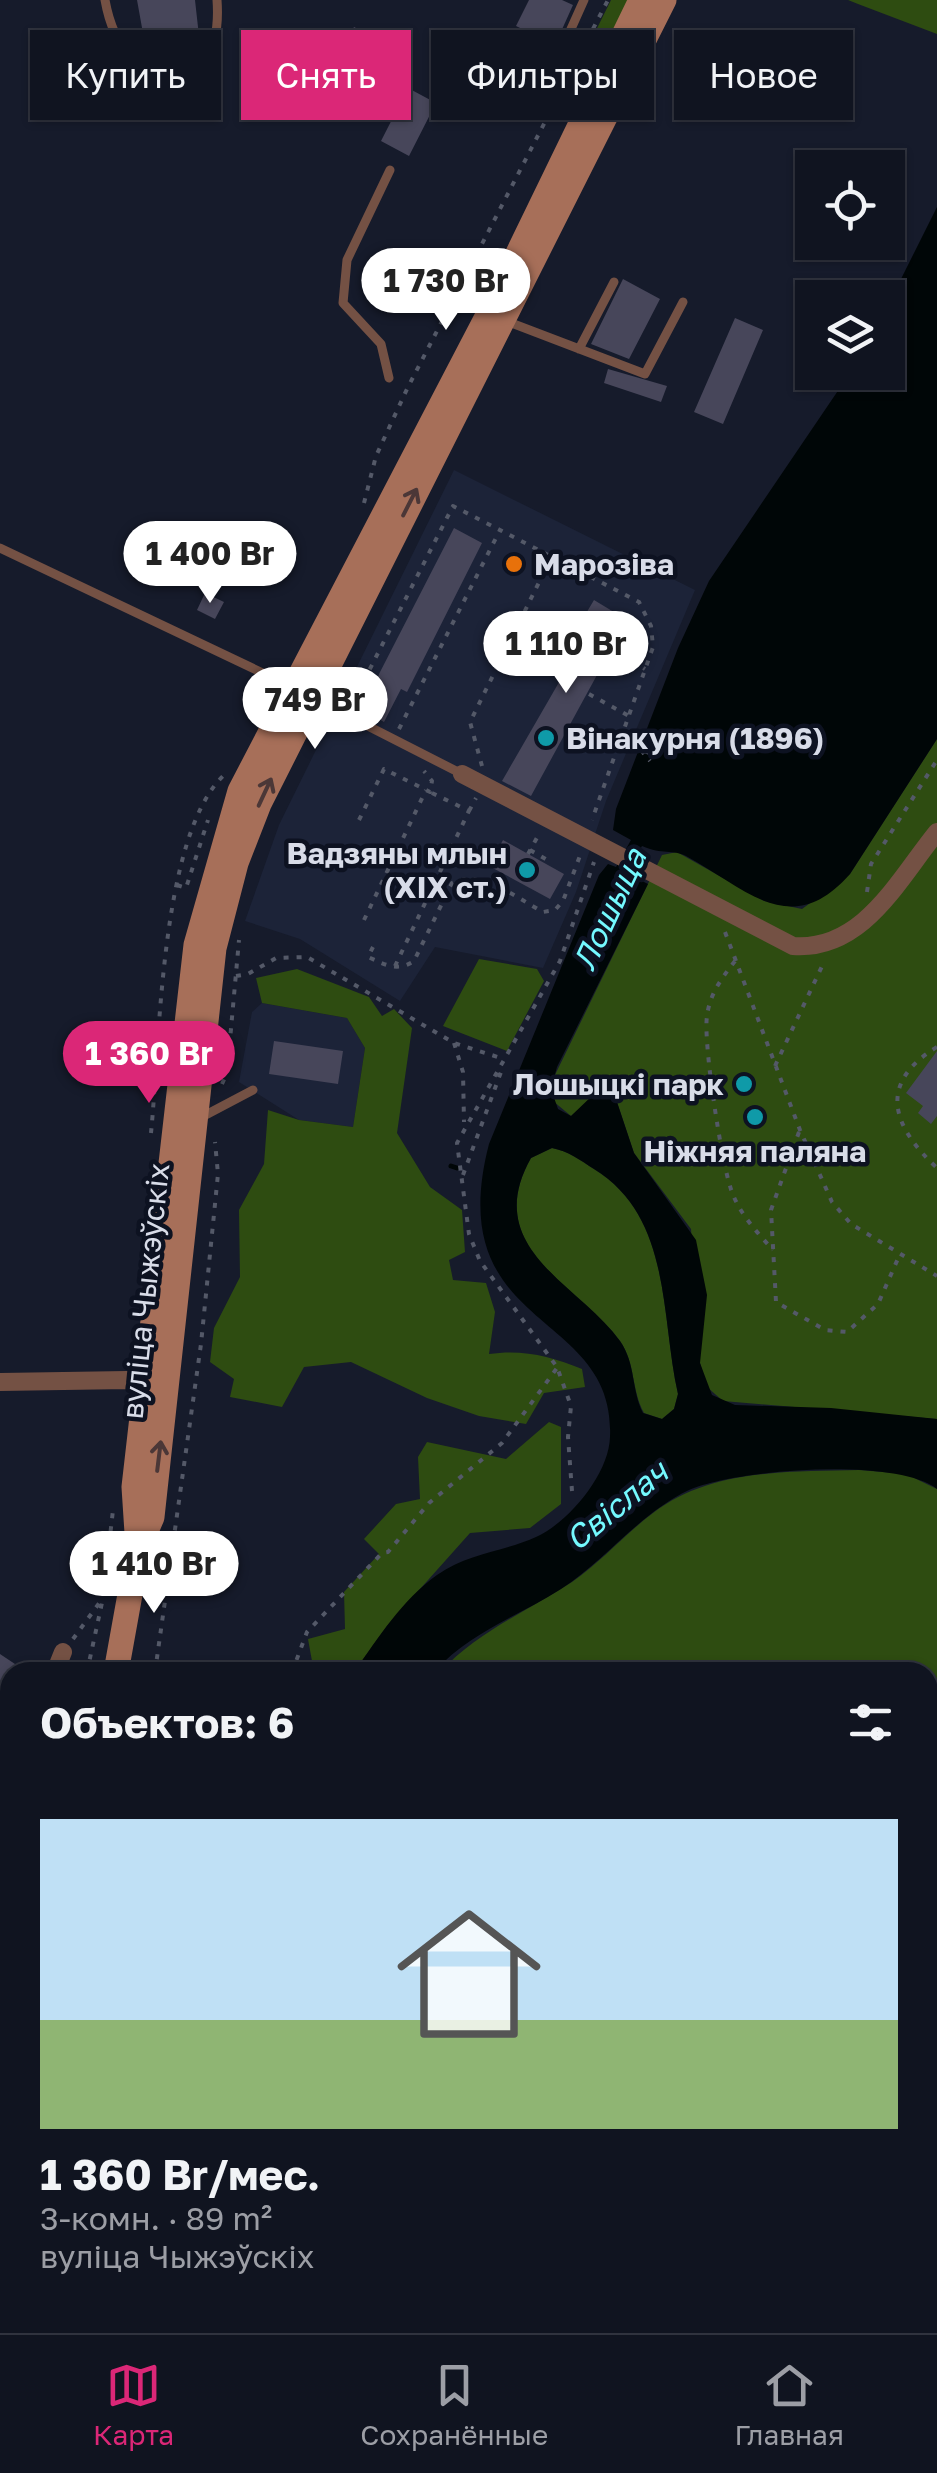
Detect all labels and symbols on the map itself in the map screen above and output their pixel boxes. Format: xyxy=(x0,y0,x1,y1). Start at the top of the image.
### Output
pin: 1 730 Br xyxy=(343,248,549,333)
one-way arrow xyxy=(402,487,421,517)
pin: 1 400 Br xyxy=(107,521,313,606)
place label: Марозіва xyxy=(534,546,674,582)
marker: Марозіва xyxy=(503,553,525,575)
pin: 1 110 Br xyxy=(463,611,669,696)
pin: 749 Br xyxy=(234,667,396,752)
place label: Вінакурня (1896) xyxy=(566,720,824,756)
marker: Вінакурня (1896) xyxy=(535,727,557,749)
one-way arrow xyxy=(256,778,275,808)
place label: Вадзяны млын (XIX ст.) xyxy=(286,835,507,905)
water label: Лошыца xyxy=(564,841,654,976)
marker: Вадзяны млын (XIX ст.) xyxy=(516,859,538,881)
pin: 1 360 Br xyxy=(46,1021,252,1106)
place label: Лошыцкі парк xyxy=(513,1066,725,1102)
marker: Лошыцкі парк xyxy=(733,1073,755,1095)
marker: Ніжняя паляна xyxy=(744,1106,766,1128)
place label: Ніжняя паляна xyxy=(643,1133,867,1169)
street label: вуліца Чыжэўскіх xyxy=(114,1161,176,1421)
one-way arrow xyxy=(150,1440,169,1472)
water label: Свіслач xyxy=(557,1451,676,1558)
pin: 1 410 Br xyxy=(51,1531,257,1616)

